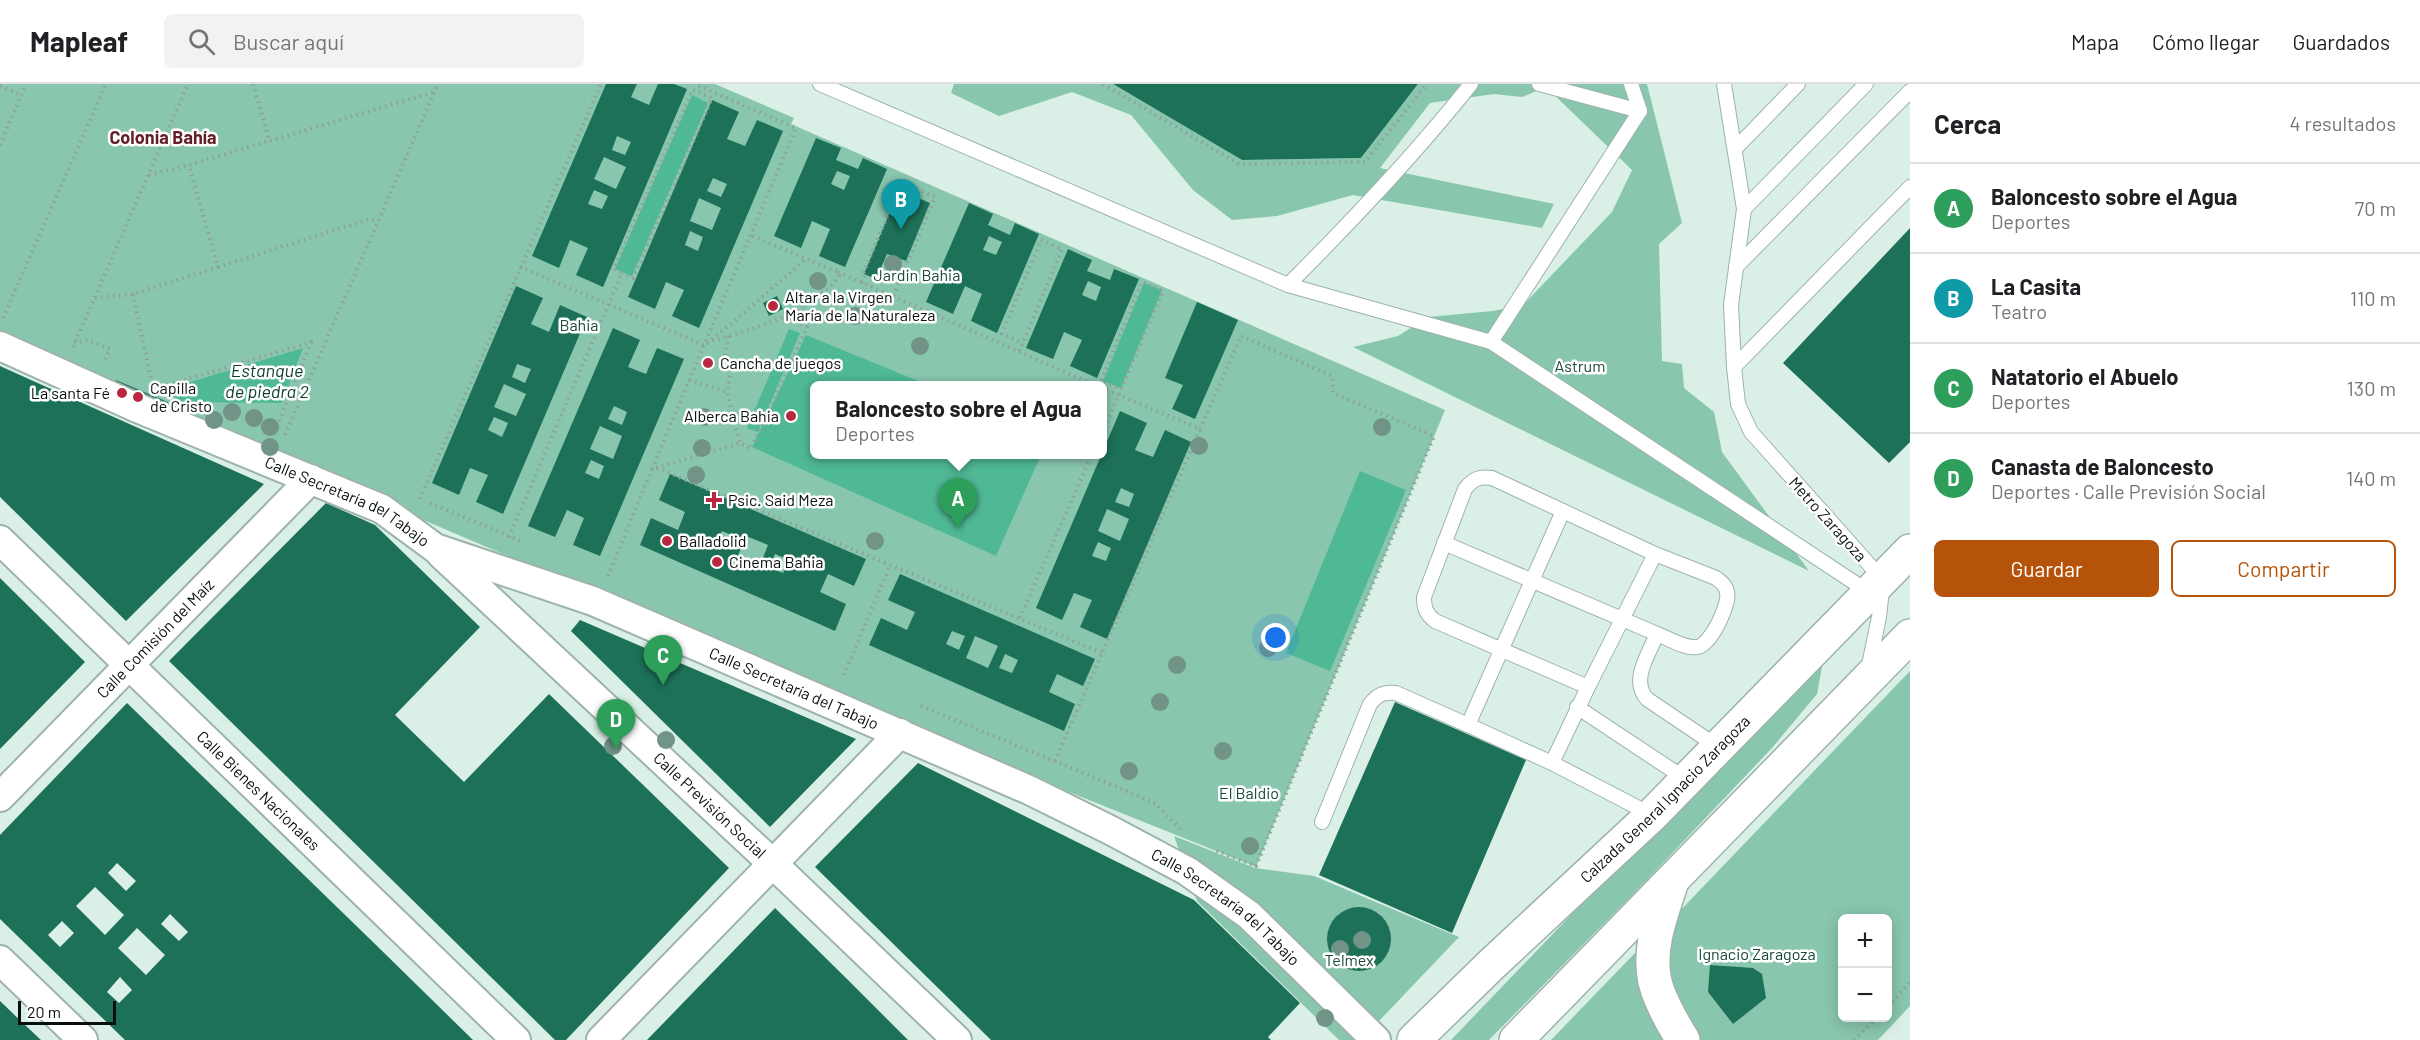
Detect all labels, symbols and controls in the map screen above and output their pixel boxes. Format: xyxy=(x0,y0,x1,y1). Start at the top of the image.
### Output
search box xyxy=(164,14,584,68)
text: Mapleaf xyxy=(30,24,128,58)
icon: search xyxy=(185,25,218,58)
text: Buscar aquí xyxy=(233,28,344,54)
text: Mapa xyxy=(2071,29,2119,54)
text: Cómo llegar xyxy=(2152,29,2259,54)
text: Guardados xyxy=(2292,29,2390,54)
text: Cerca xyxy=(1934,108,2001,139)
text: 4 resultados xyxy=(2289,111,2396,135)
district label: Colonia Bahía xyxy=(109,126,217,148)
pin: B xyxy=(882,180,920,229)
text: Baloncesto sobre el Agua xyxy=(1991,183,2237,209)
text: A xyxy=(1947,196,1960,220)
text: 70 m xyxy=(2355,196,2396,220)
text: Deportes xyxy=(1991,209,2070,233)
park label: Jardin Bahia xyxy=(874,265,960,284)
text: La Casita xyxy=(1991,273,2081,299)
text: B xyxy=(1947,286,1960,310)
text: 110 m xyxy=(2350,286,2396,310)
place label: Altar a la Virgen María de la Naturaleza xyxy=(785,287,936,324)
marker: Altar a la Virgen María de la Naturaleza xyxy=(766,299,780,313)
text: Teatro xyxy=(1991,299,2047,323)
park label: Bahia xyxy=(560,315,599,334)
place label: Cancha de juegos xyxy=(720,353,841,372)
marker: Cancha de juegos xyxy=(701,356,715,370)
park label: Astrum xyxy=(1555,356,1605,375)
water label: Estanque de piedra 2 xyxy=(225,359,309,402)
text: Natatorio el Abuelo xyxy=(1991,363,2179,389)
text: C xyxy=(1947,376,1960,400)
text: 130 m xyxy=(2347,376,2396,400)
place label: Capilla de Cristo xyxy=(150,378,212,415)
popup xyxy=(810,381,1107,459)
place label: La santa Fé xyxy=(31,383,110,402)
marker: La santa Fé xyxy=(115,386,129,400)
text: Deportes xyxy=(1991,389,2070,413)
marker: Capilla de Cristo xyxy=(131,390,145,404)
text: Baloncesto sobre el Agua xyxy=(835,395,1082,421)
place label: Alberca Bahia xyxy=(684,406,779,425)
marker: Alberca Bahia xyxy=(784,409,798,423)
text: Deportes xyxy=(835,421,915,445)
street label: Calle Secretaría del Tabajo xyxy=(262,452,434,550)
text: Canasta de Baloncesto xyxy=(1991,453,2214,479)
text: D xyxy=(1947,466,1960,490)
text: 140 m xyxy=(2346,466,2396,490)
street label: Metro Zaragoza xyxy=(1786,473,1871,565)
pin: A xyxy=(938,478,978,528)
text: Deportes · Calle Previsión Social xyxy=(1991,479,2266,503)
place label: Psic. Said Meza xyxy=(728,490,833,509)
marker: Psic. Said Meza xyxy=(705,491,723,509)
place label: Balladolid xyxy=(679,531,747,550)
marker: Balladolid xyxy=(660,534,674,548)
button: Guardar xyxy=(1934,540,2159,597)
button: Compartir xyxy=(2171,540,2396,597)
place label: Cinema Bahia xyxy=(729,552,823,571)
marker: Cinema Bahia xyxy=(710,555,724,569)
street label: Calle Comisión del Maíz xyxy=(92,574,217,701)
your location xyxy=(1261,623,1290,652)
pin: C xyxy=(644,636,682,685)
street label: Calle Secretaría del Tabajo xyxy=(707,643,882,733)
pin: D xyxy=(596,700,636,749)
street label: Calzada General Ignacio Zaragoza xyxy=(1576,711,1753,886)
street label: Calle Bienes Nacionales xyxy=(193,726,324,854)
street label: Calle Previsión Social xyxy=(650,748,770,862)
park label: El Baldio xyxy=(1219,783,1279,802)
street label: Calle Secretaría del Tabajo xyxy=(1148,844,1304,969)
map controls xyxy=(1838,914,1892,1022)
button: + xyxy=(1838,914,1892,968)
park label: Ignacio Zaragoza xyxy=(1698,944,1816,963)
park label: Telmex xyxy=(1324,950,1374,969)
button: − xyxy=(1838,968,1892,1022)
scale bar xyxy=(18,998,116,1026)
text: 20 m xyxy=(27,1002,61,1021)

